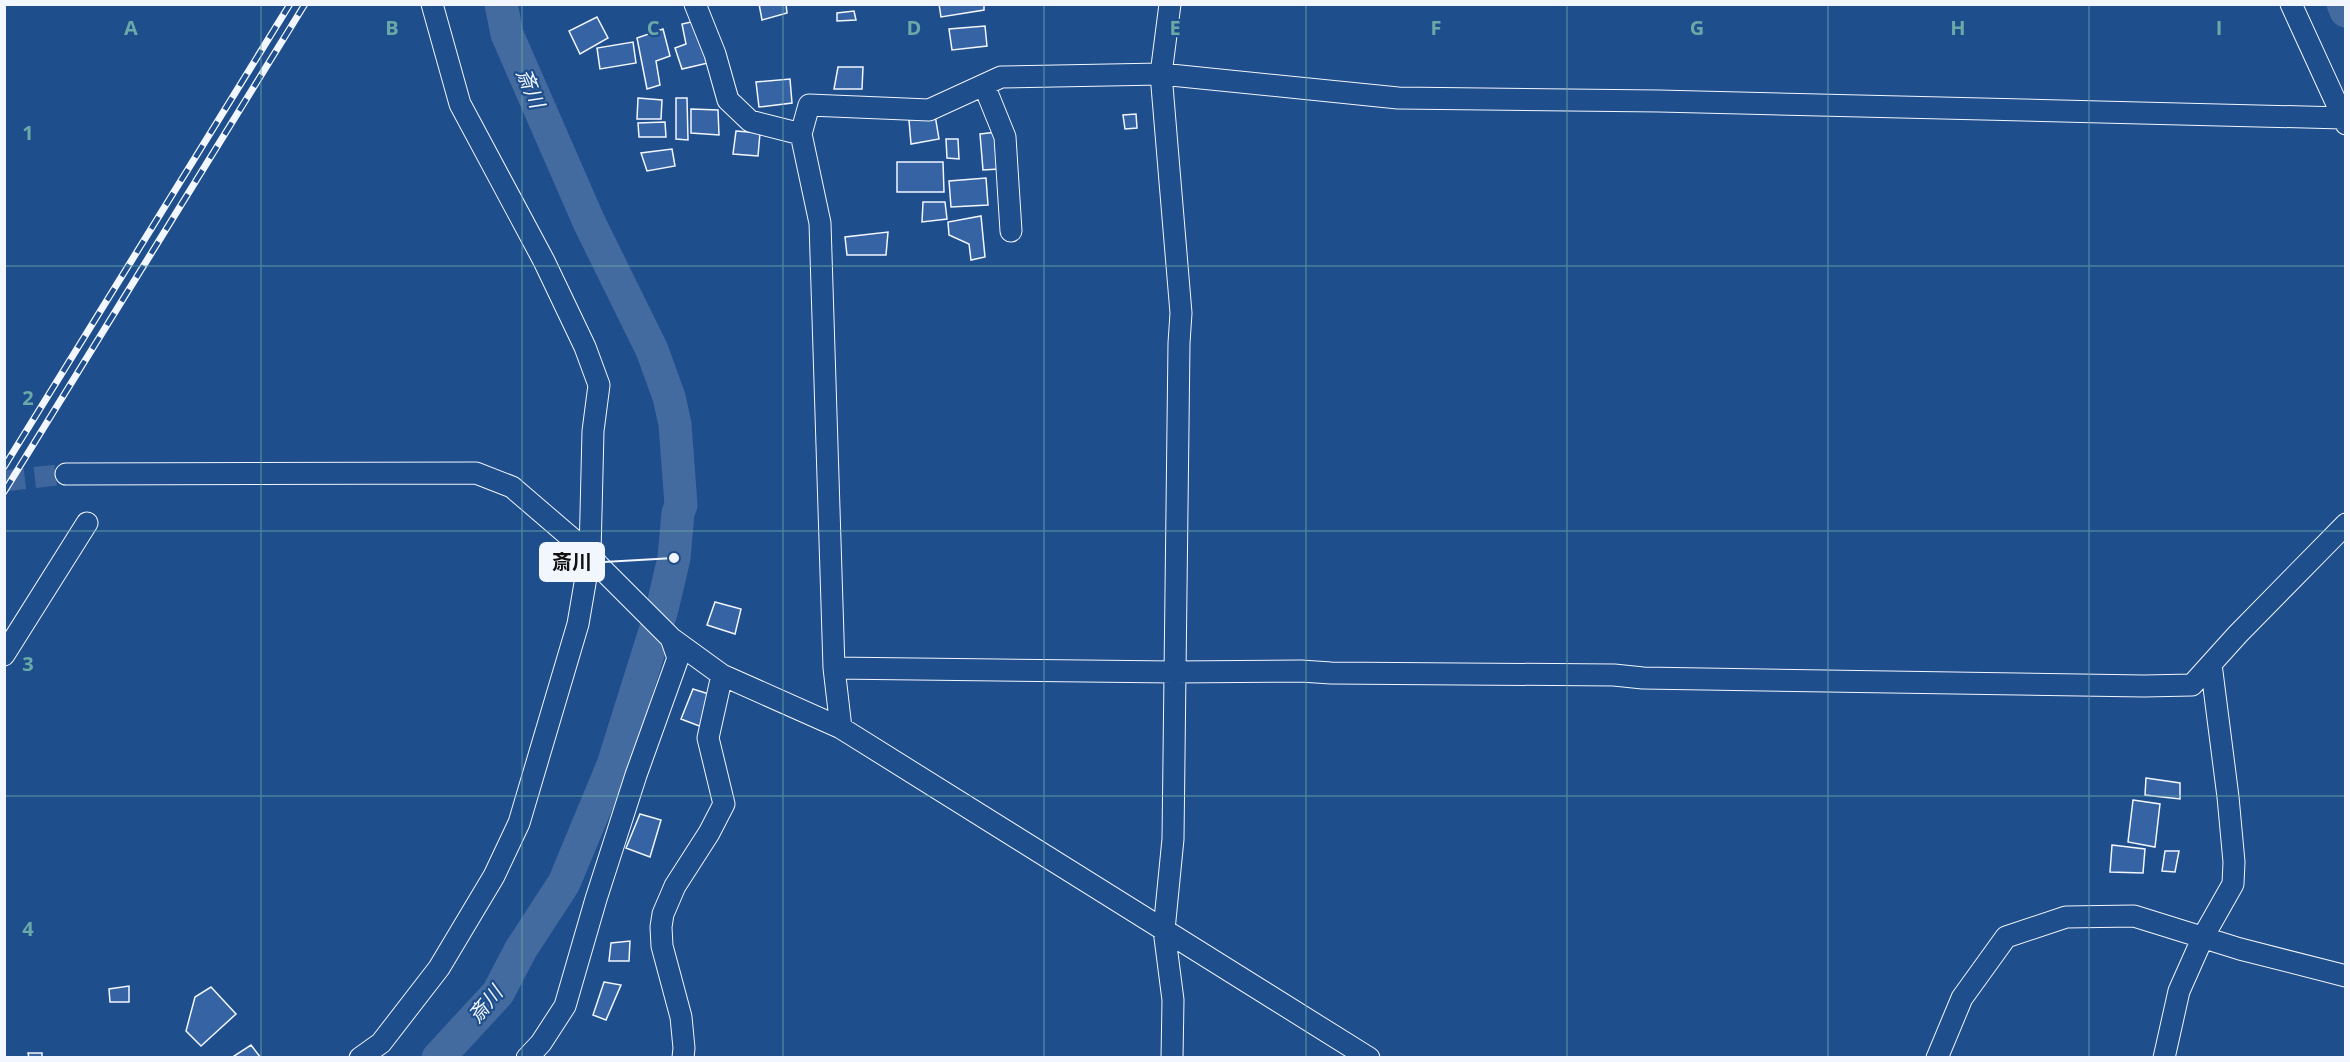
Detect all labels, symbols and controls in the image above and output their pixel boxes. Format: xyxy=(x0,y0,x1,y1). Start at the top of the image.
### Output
text: A xyxy=(124,14,138,41)
text: B xyxy=(385,14,399,41)
text: C xyxy=(647,14,660,41)
text: D xyxy=(907,14,921,41)
text: E xyxy=(1169,14,1181,41)
text: F xyxy=(1431,14,1441,41)
text: G xyxy=(1690,14,1704,41)
text: H xyxy=(1950,14,1966,41)
text: I xyxy=(2216,14,2222,41)
water label: 斎川 xyxy=(511,64,552,114)
text: 1 xyxy=(22,119,34,146)
text: 2 xyxy=(22,384,34,411)
callout: 斎川 xyxy=(540,543,604,581)
text: 斎川 xyxy=(552,548,592,575)
text: 3 xyxy=(22,650,34,677)
text: 4 xyxy=(22,915,34,942)
water label: 斎川 xyxy=(462,978,509,1028)

